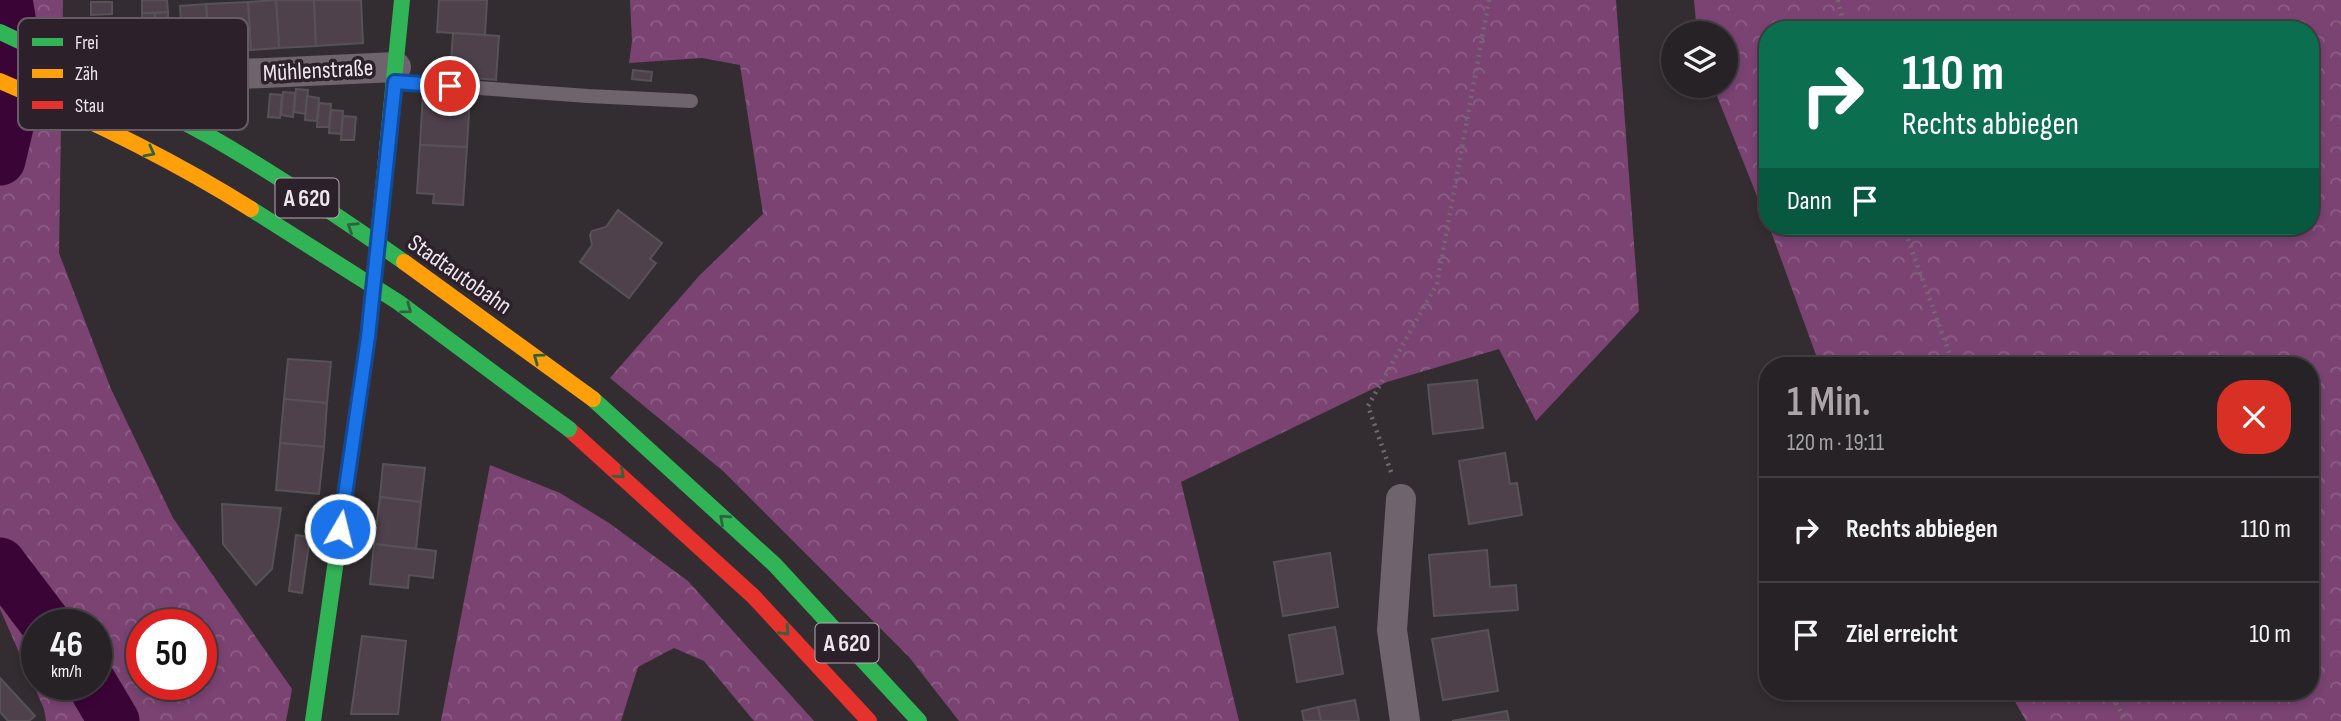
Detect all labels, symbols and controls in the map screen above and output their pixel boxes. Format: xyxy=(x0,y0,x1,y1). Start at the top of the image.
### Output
legend xyxy=(18,18,248,130)
map controls xyxy=(1661,21,1738,98)
button: layers xyxy=(1661,21,1738,98)
text: Frei xyxy=(75,32,99,55)
text: 110 m xyxy=(1902,45,2004,104)
icon: right xyxy=(1787,49,1878,140)
street label: Mühlenstraße xyxy=(262,53,374,88)
pin xyxy=(420,56,480,116)
text: Zäh xyxy=(75,63,98,86)
icon: arrive xyxy=(431,67,469,105)
text: Stau xyxy=(75,95,104,118)
text: Rechts abbiegen xyxy=(1902,105,2079,144)
one-way arrow xyxy=(143,143,156,157)
road number: A 620 xyxy=(276,178,338,218)
icon: arrive xyxy=(1846,182,1884,220)
text: Dann xyxy=(1787,186,1832,217)
one-way arrow xyxy=(347,223,360,236)
street label: Stadtautobahn xyxy=(402,228,517,321)
one-way arrow xyxy=(399,301,412,313)
one-way arrow xyxy=(533,354,546,367)
text: 1 Min. xyxy=(1787,377,1871,428)
button: close xyxy=(2217,380,2291,454)
text: 120 m · 19:11 xyxy=(1787,429,1884,457)
one-way arrow xyxy=(612,466,625,478)
position arrow xyxy=(303,492,377,566)
icon: right xyxy=(1787,511,1825,549)
one-way arrow xyxy=(719,514,732,527)
text: Rechts abbiegen xyxy=(1846,514,1998,545)
text: 110 m xyxy=(2240,514,2291,545)
speed limit sign: 50 xyxy=(126,609,217,700)
icon: arrive xyxy=(1787,616,1825,654)
text: Ziel erreicht xyxy=(1846,619,1958,650)
text: 10 m xyxy=(2249,619,2291,650)
one-way arrow xyxy=(776,623,789,636)
text: 46 xyxy=(50,624,83,667)
road number: A 620 xyxy=(816,624,878,663)
text: km/h xyxy=(51,661,82,682)

